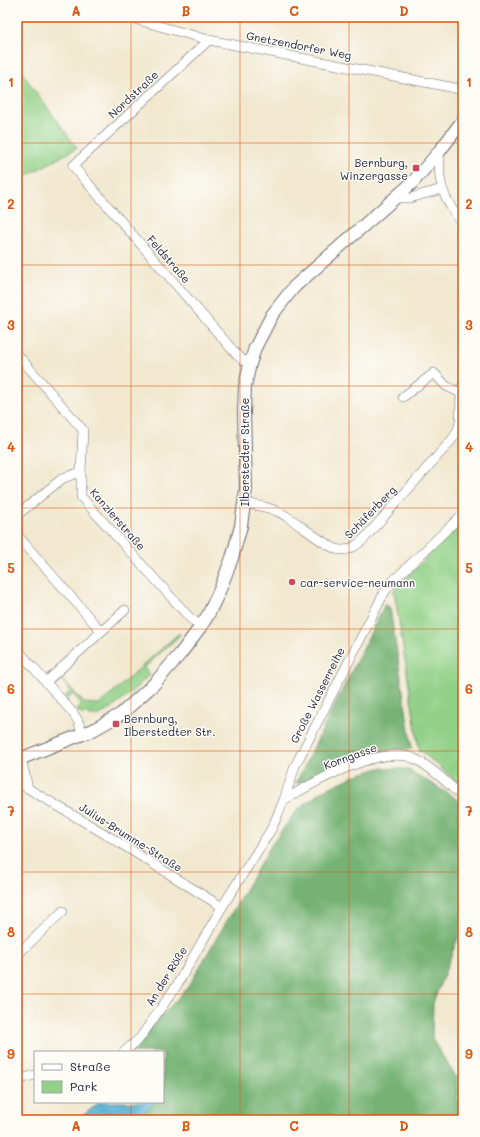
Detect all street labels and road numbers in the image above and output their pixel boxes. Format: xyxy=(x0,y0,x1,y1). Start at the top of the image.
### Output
street label: Gnetzendorfer Weg xyxy=(245,27,353,63)
street label: Nordstraße xyxy=(105,67,161,121)
street label: Feldstraße xyxy=(144,232,194,286)
street label: Ilberstedter Straße xyxy=(237,397,252,506)
street label: Schäferberg xyxy=(341,482,399,542)
street label: Kanzlerstraße xyxy=(87,485,149,553)
street label: Große Wasserreihe xyxy=(286,644,348,746)
street label: Korngasse xyxy=(321,739,379,773)
street label: Julius-Brumme-Straße xyxy=(77,799,185,875)
street label: An der Röße xyxy=(142,943,190,1009)

